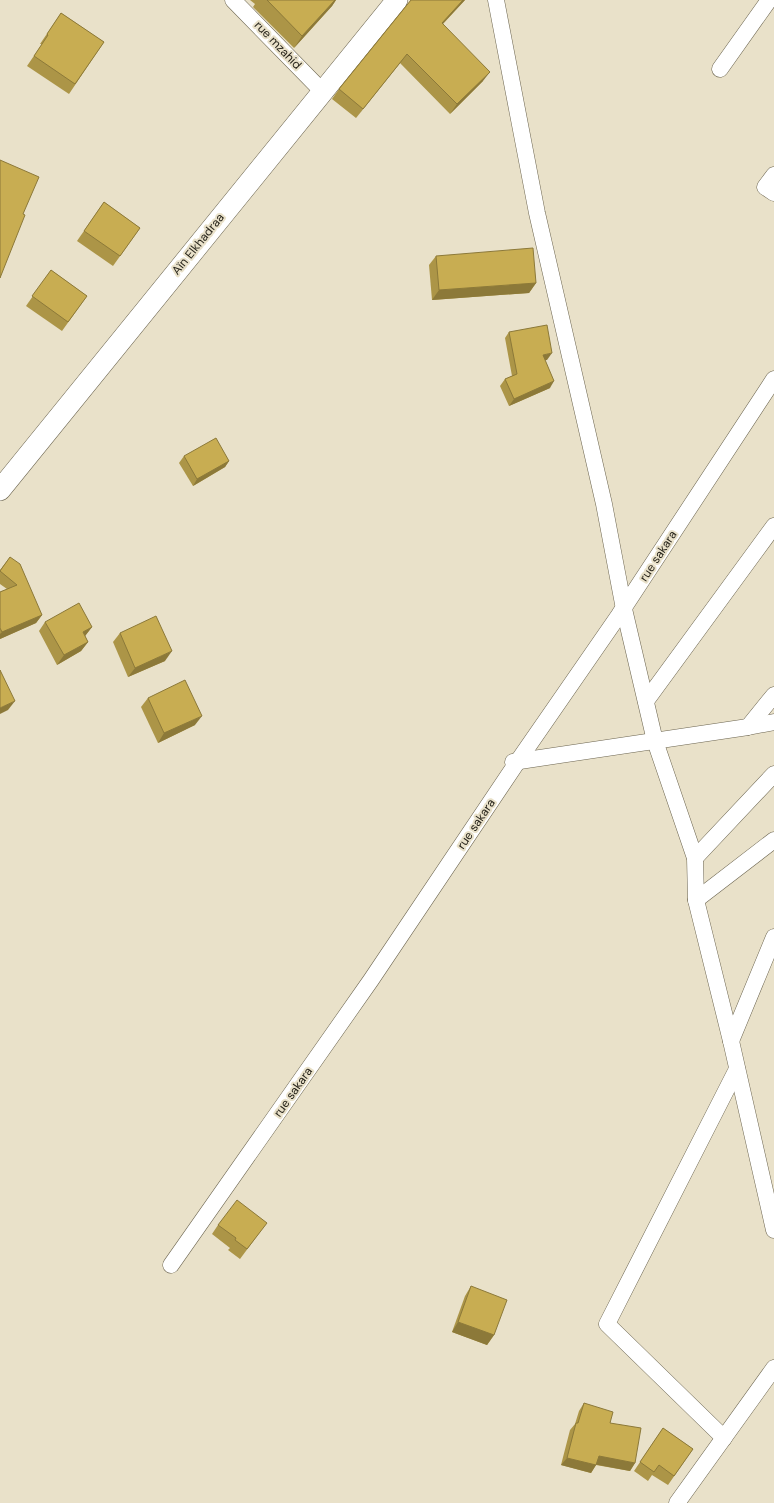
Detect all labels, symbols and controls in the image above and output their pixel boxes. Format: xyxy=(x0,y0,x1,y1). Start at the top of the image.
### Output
street label: rue mzahid xyxy=(251,17,305,73)
street label: Aïn Elkhadraa xyxy=(168,210,228,278)
street label: rue sakara xyxy=(636,528,680,584)
street label: rue sakara xyxy=(453,796,499,852)
street label: rue sakara xyxy=(270,1064,316,1120)

